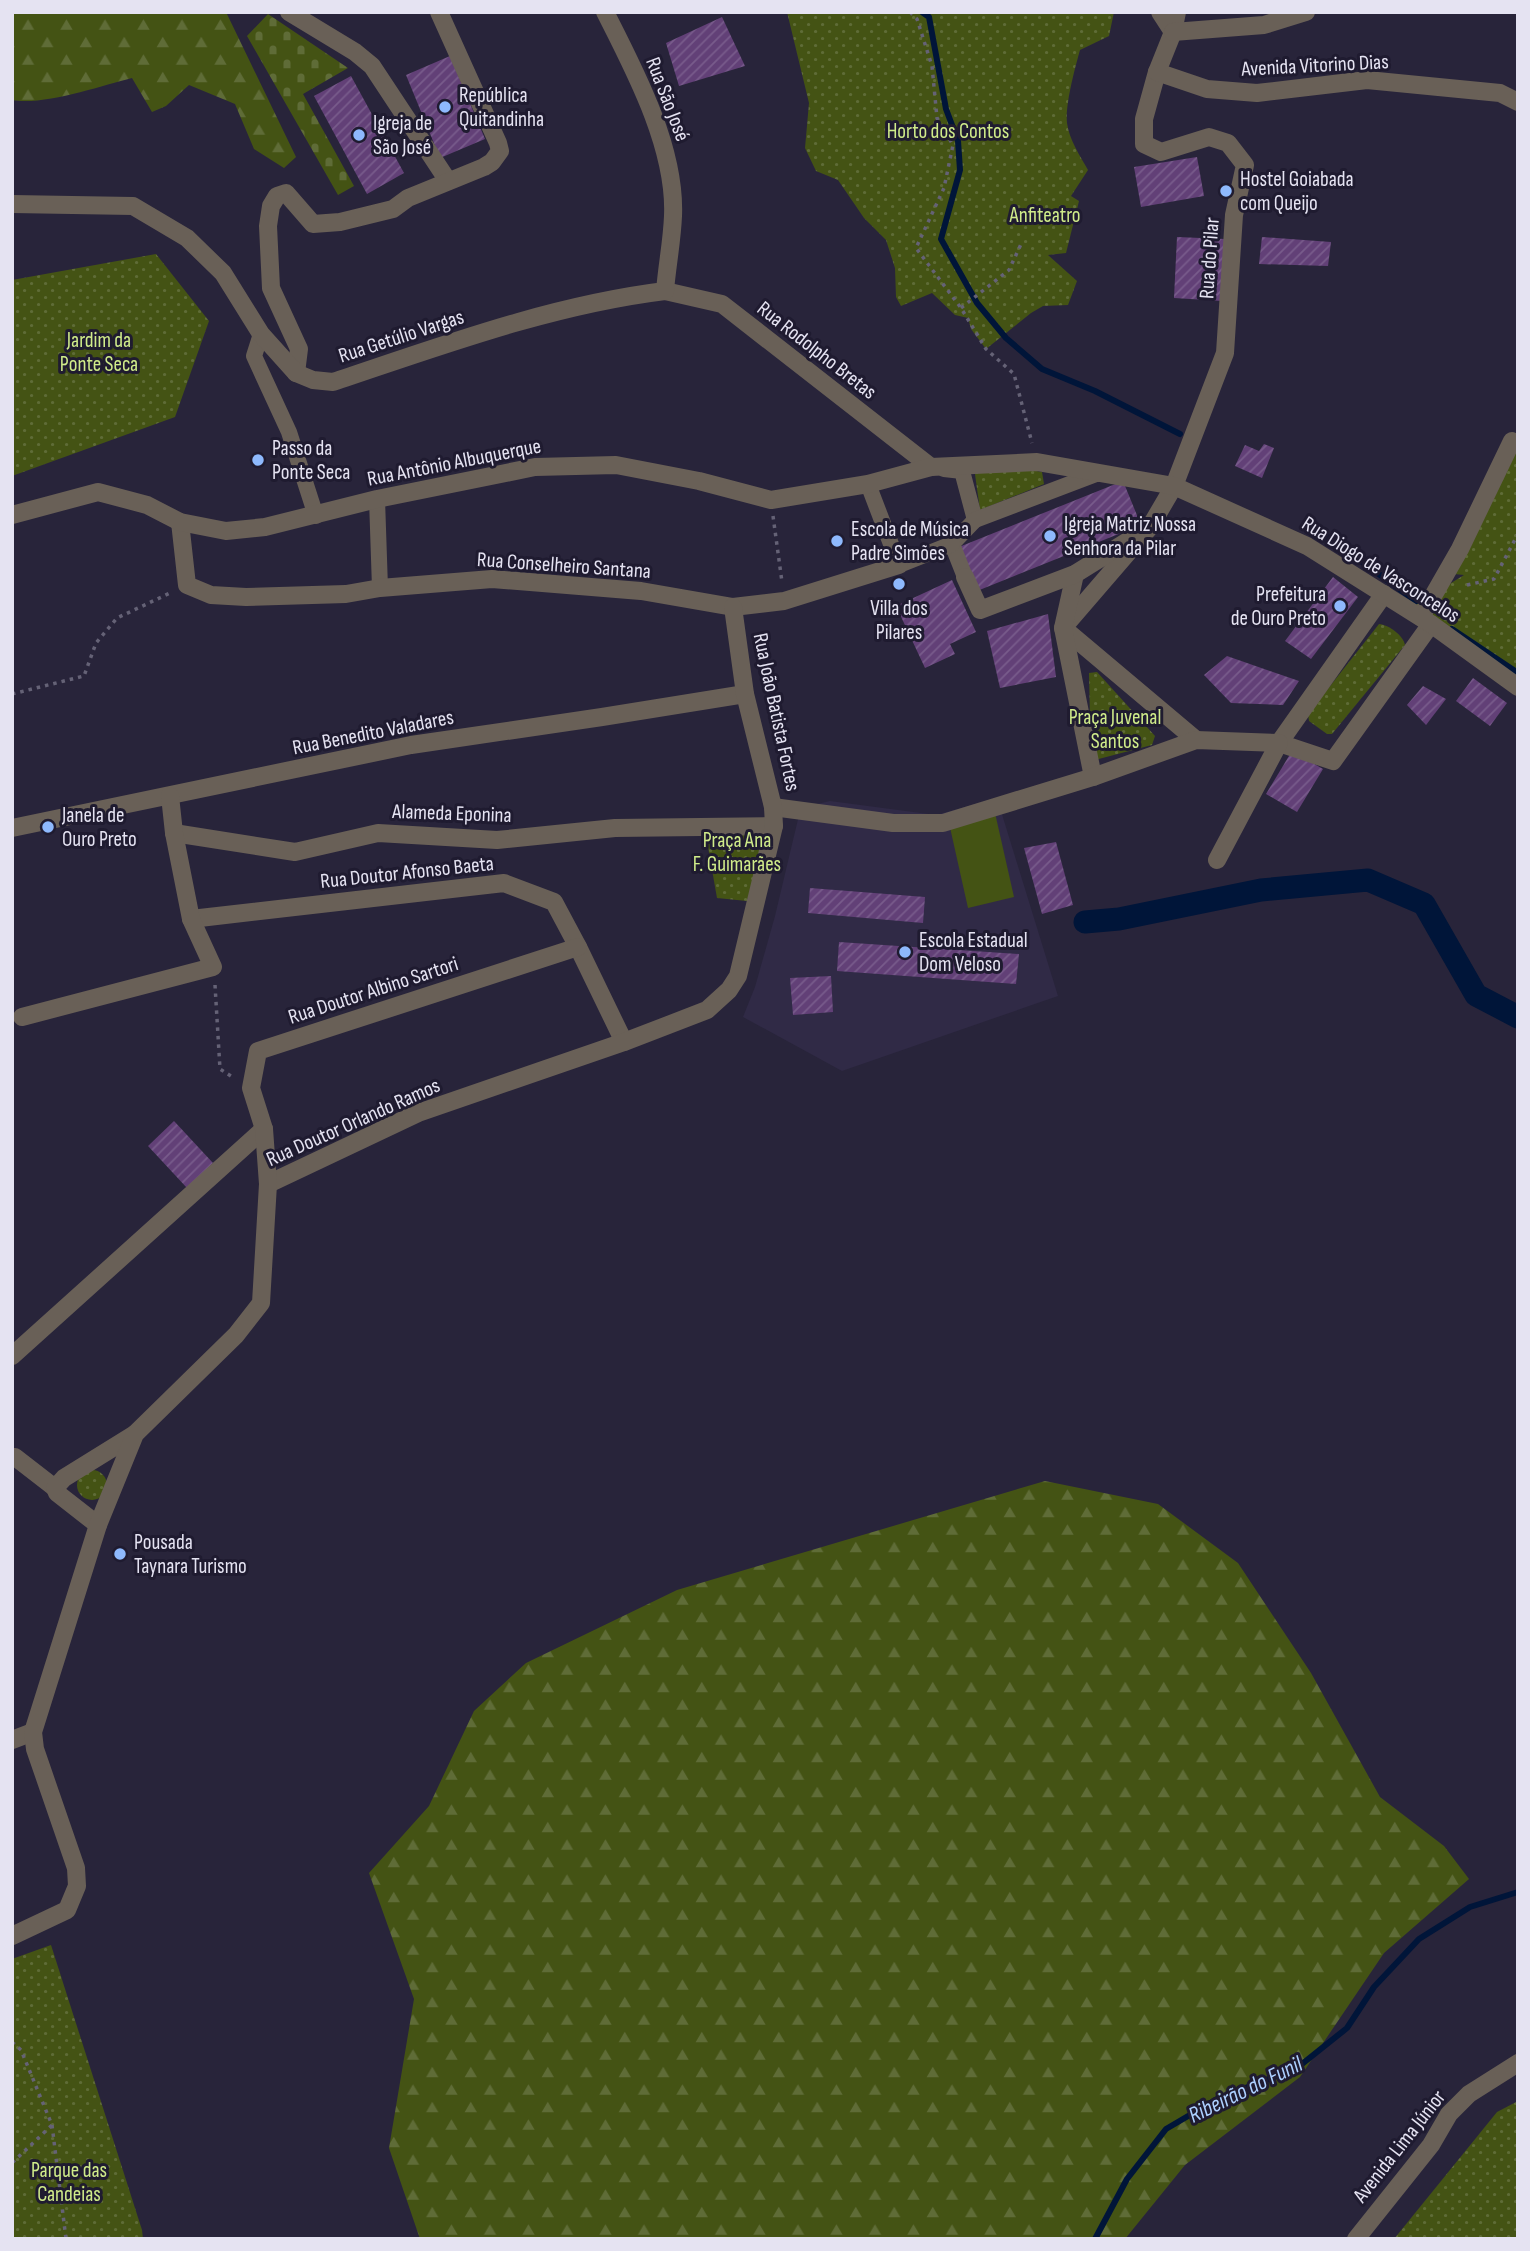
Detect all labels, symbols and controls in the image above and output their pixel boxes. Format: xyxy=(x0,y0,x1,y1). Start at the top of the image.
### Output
street label: Avenida Vitorino Dias xyxy=(1240,49,1389,82)
street label: Rua São José xyxy=(640,54,695,145)
place label: República Quitandinha xyxy=(459,83,544,132)
marker: República Quitandinha xyxy=(437,99,453,115)
place label: Igreja de São José xyxy=(373,111,432,160)
park label: Horto dos Contos xyxy=(887,119,1009,144)
marker: Igreja de São José xyxy=(351,127,367,143)
place label: Hostel Goiabada com Queijo xyxy=(1240,167,1354,216)
marker: Hostel Goiabada com Queijo xyxy=(1218,183,1234,199)
park label: Anfiteatro xyxy=(1008,203,1081,228)
street label: Rua do Pilar xyxy=(1194,217,1225,300)
street label: Rua Rodolpho Bretas xyxy=(752,296,881,405)
street label: Rua Getúlio Vargas xyxy=(335,304,467,369)
park label: Jardim da Ponte Seca xyxy=(60,328,138,377)
street label: Rua Antônio Albuquerque xyxy=(365,433,543,492)
place label: Passo da Ponte Seca xyxy=(272,436,350,485)
marker: Passo da Ponte Seca xyxy=(250,452,266,468)
street label: Rua Diogo de Vasconcelos xyxy=(1297,511,1464,628)
place label: Igreja Matriz Nossa Senhora da Pilar xyxy=(1064,512,1196,561)
place label: Escola de Música Padre Simões xyxy=(851,517,969,566)
marker: Igreja Matriz Nossa Senhora da Pilar xyxy=(1042,528,1058,544)
marker: Escola de Música Padre Simões xyxy=(829,533,845,549)
street label: Rua Conselheiro Santana xyxy=(476,547,652,584)
marker: Villa dos Pilares xyxy=(891,576,907,592)
place label: Prefeitura de Ouro Preto xyxy=(1231,582,1326,631)
place label: Villa dos Pilares xyxy=(870,596,928,645)
marker: Prefeitura de Ouro Preto xyxy=(1332,598,1348,614)
street label: Rua João Batista Fortes xyxy=(748,631,805,793)
street label: Rua Benedito Valadares xyxy=(290,705,456,760)
park label: Praça Juvenal Santos xyxy=(1069,705,1161,754)
street label: Alameda Eponina xyxy=(391,799,512,828)
place label: Janela de Ouro Preto xyxy=(61,803,137,852)
marker: Janela de Ouro Preto xyxy=(40,819,56,835)
park label: Praça Ana F. Guimarães xyxy=(693,828,781,877)
street label: Rua Doutor Afonso Baeta xyxy=(319,851,495,894)
place label: Escola Estadual Dom Veloso xyxy=(919,928,1028,977)
marker: Escola Estadual Dom Veloso xyxy=(897,944,913,960)
street label: Rua Doutor Albino Sartori xyxy=(285,951,461,1030)
street label: Rua Doutor Orlando Ramos xyxy=(262,1073,444,1172)
place label: Pousada Taynara Turismo xyxy=(134,1530,247,1579)
marker: Pousada Taynara Turismo xyxy=(112,1546,128,1562)
water label: Ribeirão do Funil xyxy=(1184,2050,1308,2130)
street label: Avenida Lima Júnior xyxy=(1347,2085,1451,2208)
park label: Parque das Candeias xyxy=(31,2158,107,2207)

